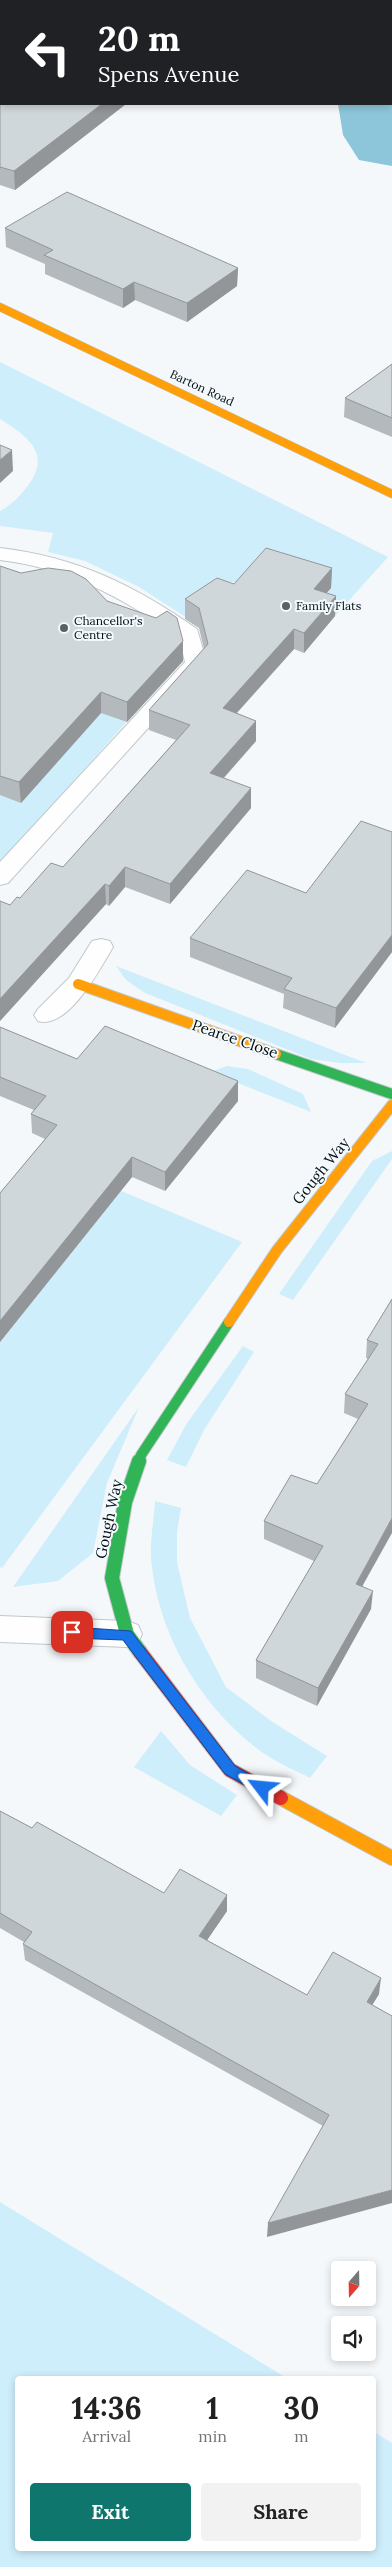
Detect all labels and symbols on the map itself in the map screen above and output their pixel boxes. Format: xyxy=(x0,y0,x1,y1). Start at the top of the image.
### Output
street label: Barton Road xyxy=(168,366,237,409)
place label: Family Flats xyxy=(296,598,362,613)
marker: Family Flats xyxy=(280,600,292,612)
place label: Chancellor's Centre xyxy=(74,613,143,642)
marker: Chancellor's Centre xyxy=(58,622,70,634)
street label: Pearce Close xyxy=(190,1015,281,1062)
street label: Gough Way xyxy=(288,1133,353,1208)
street label: Gough Way xyxy=(91,1477,126,1560)
pin xyxy=(51,1611,93,1653)
position arrow xyxy=(235,1761,287,1813)
north arrow xyxy=(331,2261,376,2306)

